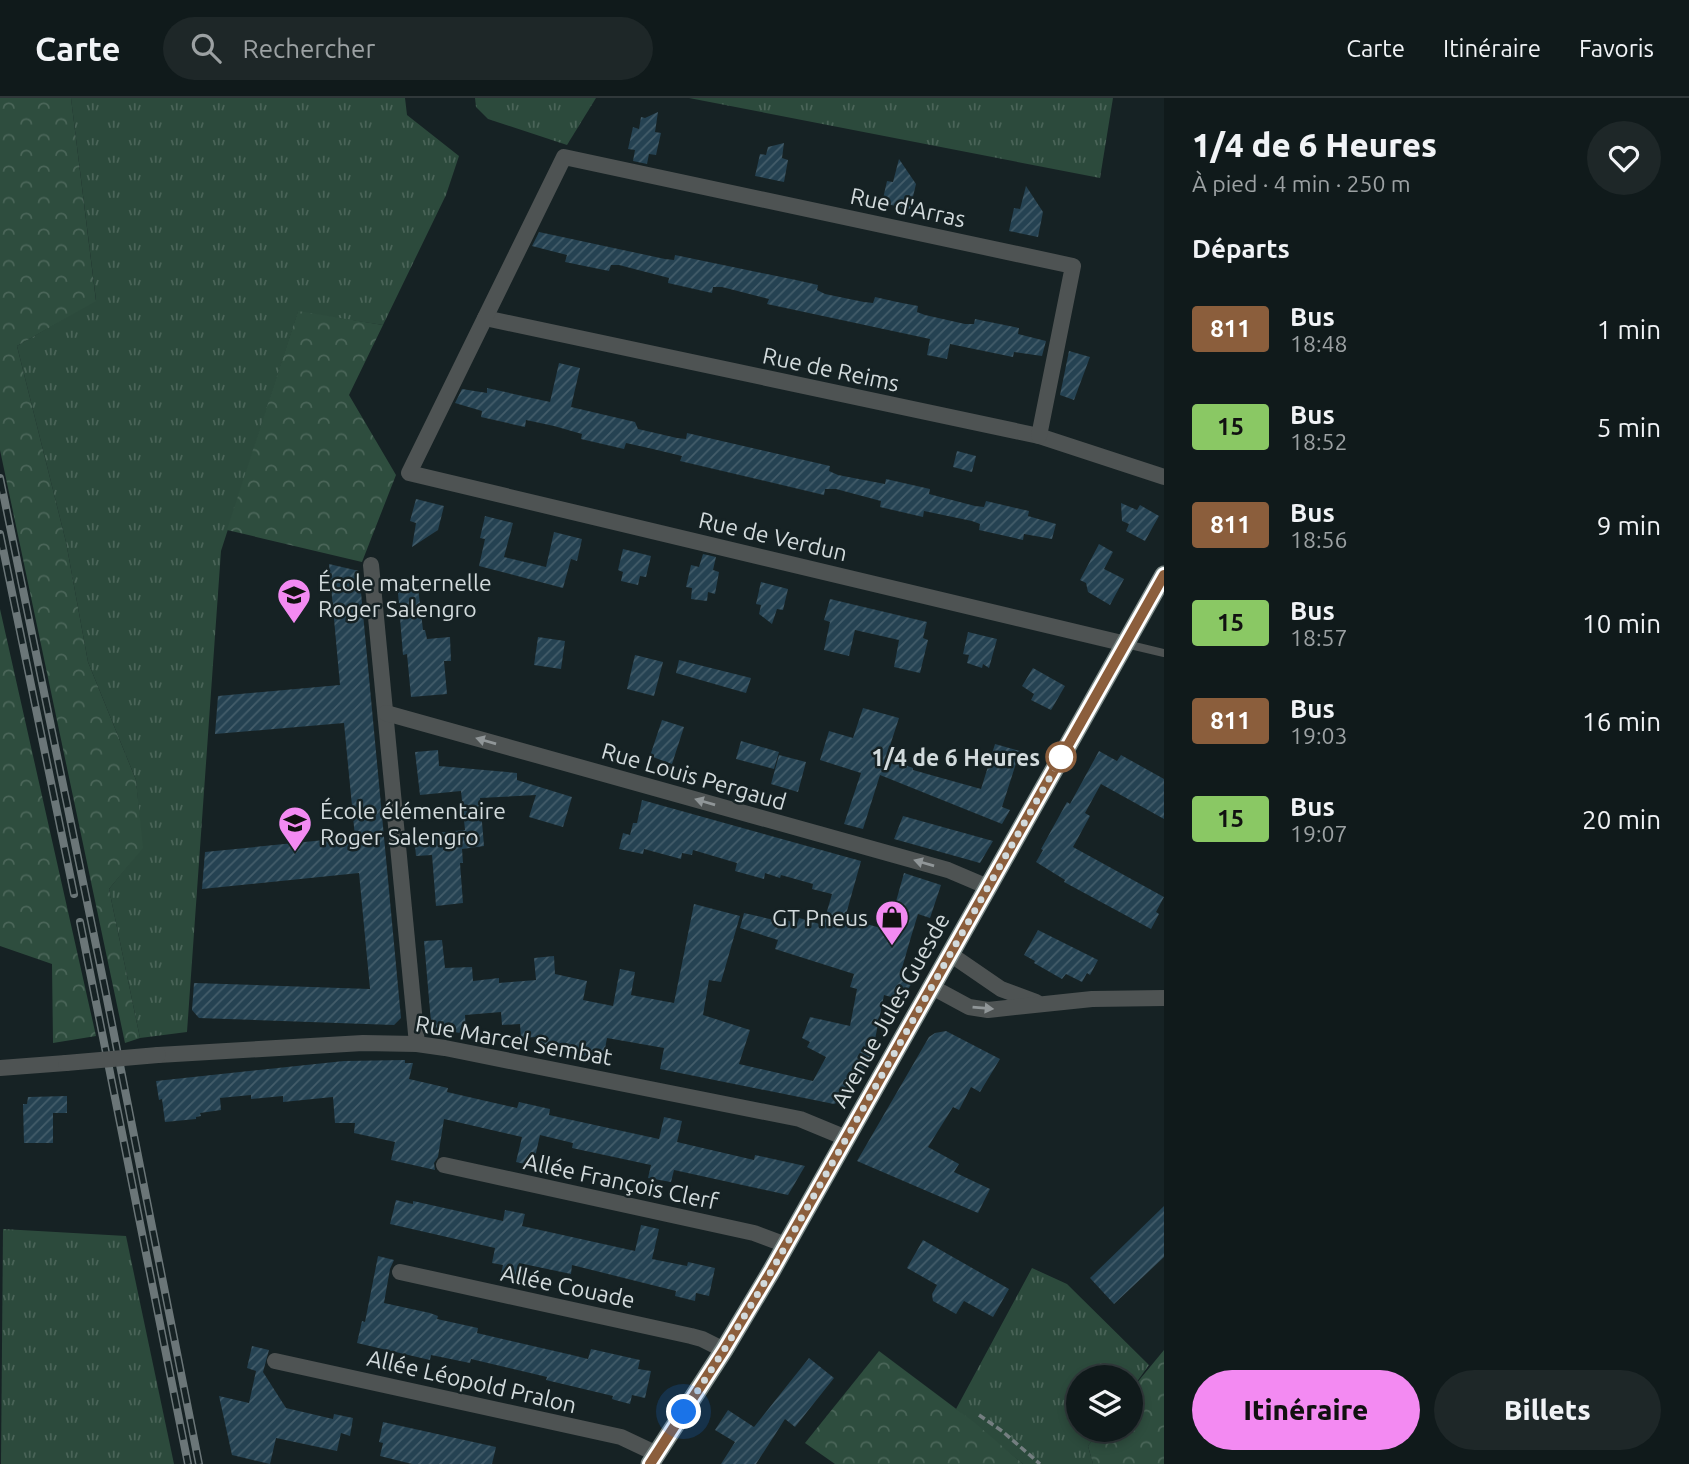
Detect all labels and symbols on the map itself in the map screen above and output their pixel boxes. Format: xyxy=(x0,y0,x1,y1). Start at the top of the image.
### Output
street label: Rue d'Arras xyxy=(848,183,968,231)
street label: Rue de Reims xyxy=(760,342,902,396)
street label: Rue de Verdun xyxy=(696,507,850,565)
place label: École maternelle Roger Salengro xyxy=(318,569,492,621)
school or university icon: École maternelle Roger Salengro xyxy=(275,576,313,625)
one-way arrow xyxy=(475,736,496,746)
street label: Rue Louis Pergaud xyxy=(599,738,789,814)
marker: 1/4 de 6 Heures xyxy=(1046,742,1076,772)
place label: 1/4 de 6 Heures xyxy=(871,745,1040,770)
place label: École élémentaire Roger Salengro xyxy=(320,797,506,849)
one-way arrow xyxy=(694,797,715,807)
school or university icon: École élémentaire Roger Salengro xyxy=(276,804,314,853)
one-way arrow xyxy=(913,858,934,868)
shop icon: GT Pneus xyxy=(873,898,911,947)
place label: GT Pneus xyxy=(772,905,868,930)
street label: Avenue Jules Guesde xyxy=(826,908,954,1112)
one-way arrow xyxy=(972,1003,994,1014)
street label: Rue Marcel Sembat xyxy=(414,1010,614,1070)
street label: Allée François Clerf xyxy=(521,1148,721,1214)
street label: Allée Couade xyxy=(499,1260,637,1312)
street label: Allée Léopold Pralon xyxy=(365,1345,579,1417)
your location xyxy=(666,1394,701,1429)

